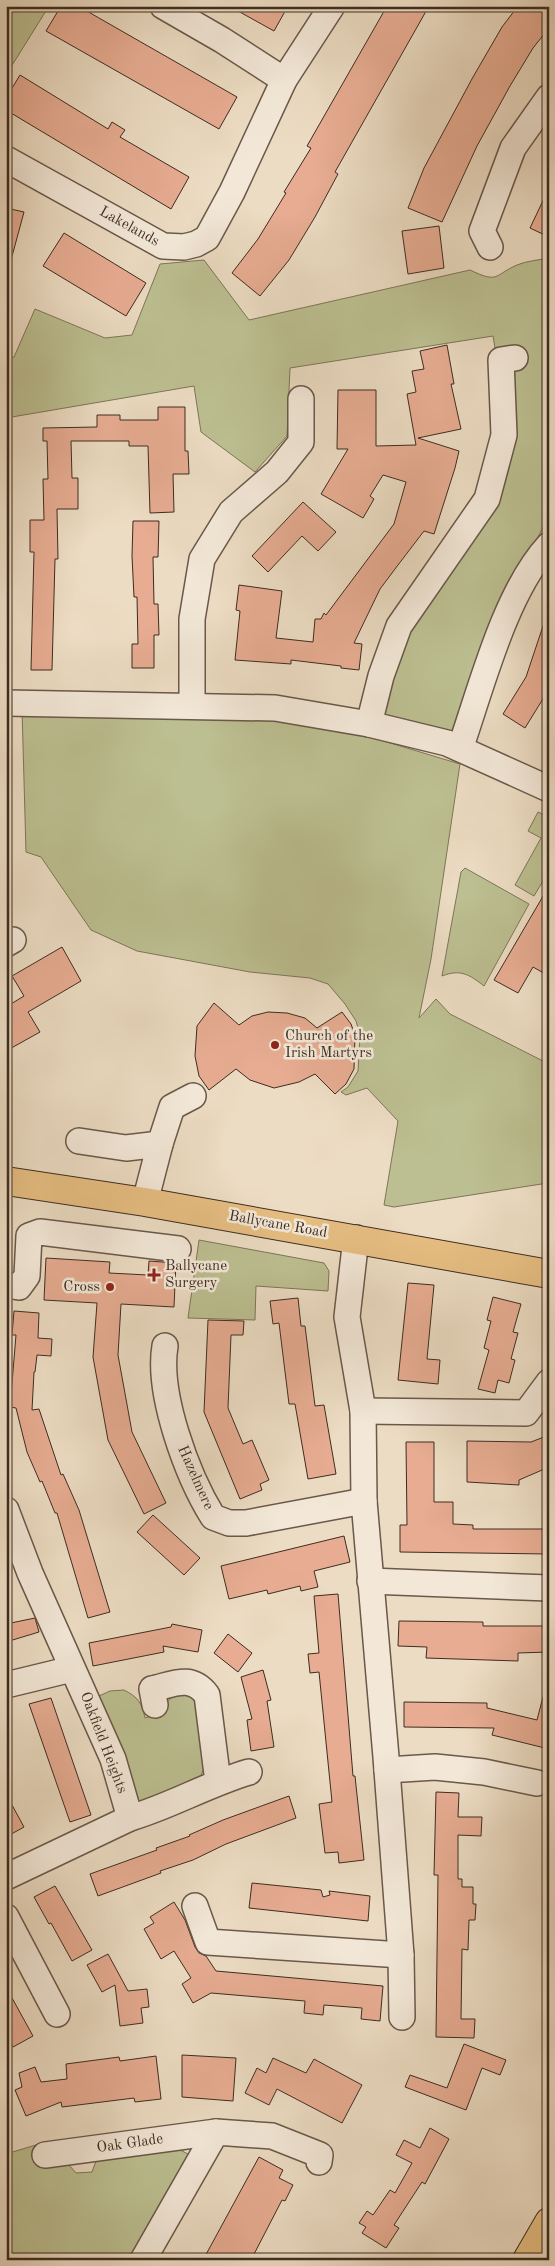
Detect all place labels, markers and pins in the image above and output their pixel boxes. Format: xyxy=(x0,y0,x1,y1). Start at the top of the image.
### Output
place label: Church of the Irish Martyrs xyxy=(285,1029,373,1061)
marker: Church of the Irish Martyrs xyxy=(269,1039,281,1051)
place label: Ballycane Surgery xyxy=(165,1259,227,1291)
marker: Ballycane Surgery xyxy=(147,1268,161,1282)
place label: Cross xyxy=(63,1280,100,1295)
marker: Cross xyxy=(104,1281,116,1293)

